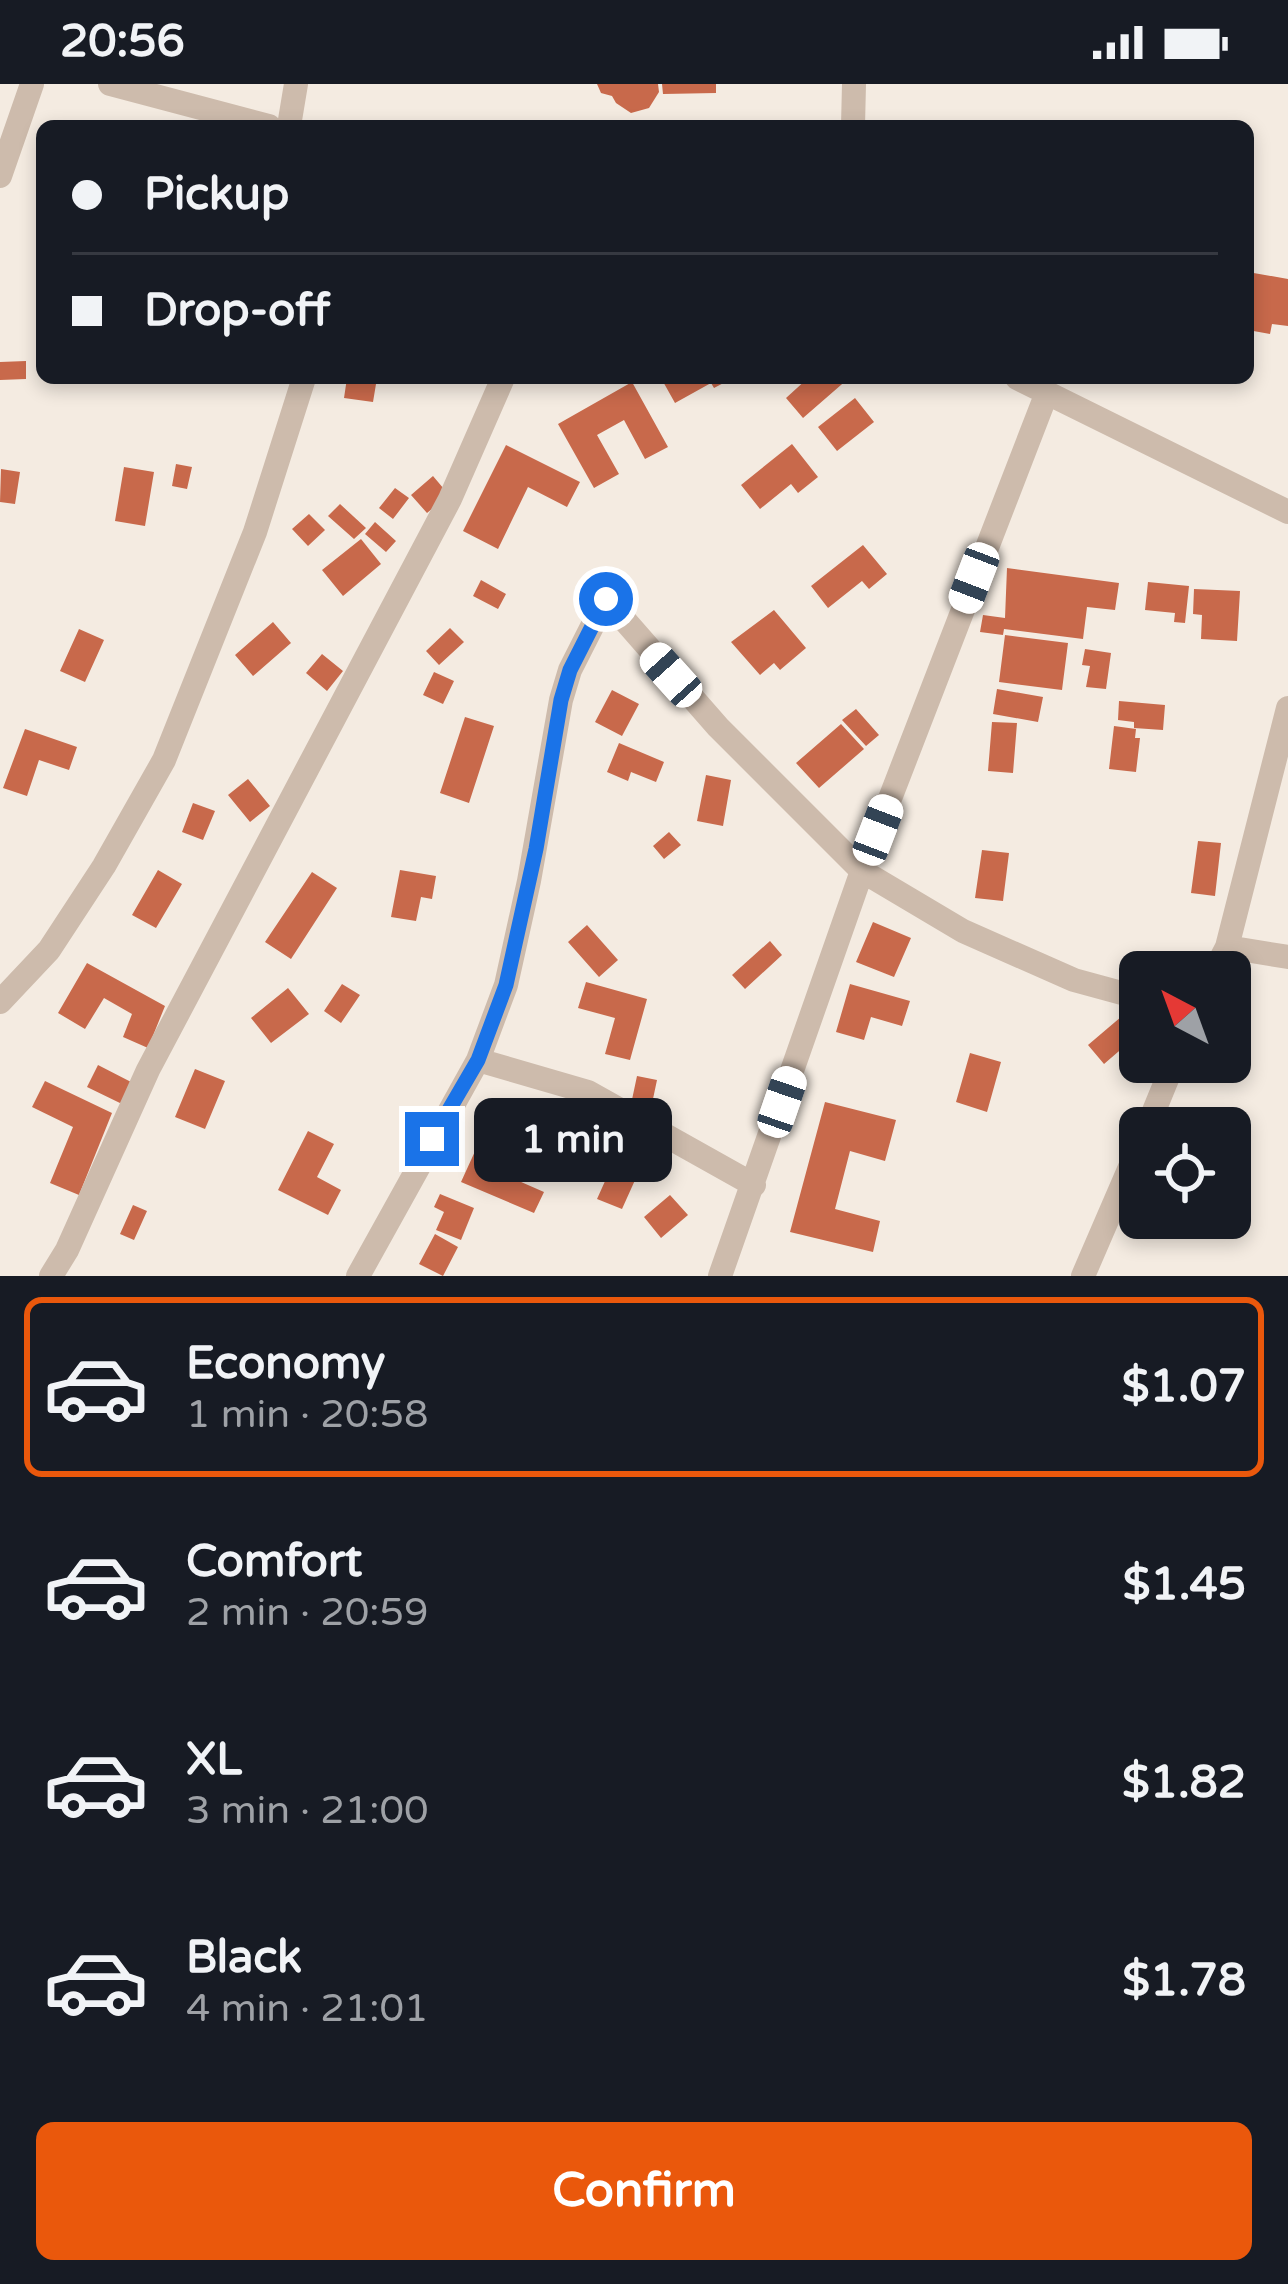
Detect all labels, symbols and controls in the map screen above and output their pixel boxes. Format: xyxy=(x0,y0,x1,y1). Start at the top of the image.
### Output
text: 20:56 xyxy=(60,15,185,69)
text: Pickup xyxy=(144,168,289,222)
text: Drop-off xyxy=(144,284,330,338)
car xyxy=(944,538,1004,618)
route start xyxy=(579,572,633,626)
car xyxy=(634,636,708,714)
car xyxy=(848,790,908,870)
north arrow xyxy=(1119,951,1251,1083)
map controls xyxy=(1119,951,1251,1239)
car xyxy=(753,1062,811,1142)
callout: 1 min xyxy=(474,1097,672,1181)
button: locate xyxy=(1119,1107,1251,1239)
route end xyxy=(405,1112,459,1166)
text: 1 min xyxy=(521,1116,625,1163)
icon: car xyxy=(42,1333,150,1441)
text: Economy xyxy=(186,1337,385,1391)
text: $1.07 xyxy=(1122,1360,1246,1414)
text: 1 min · 20:58 xyxy=(186,1391,428,1438)
icon: car xyxy=(42,1531,150,1639)
text: Comfort xyxy=(186,1535,362,1589)
text: $1.45 xyxy=(1123,1558,1246,1612)
text: 2 min · 20:59 xyxy=(186,1589,428,1636)
icon: car xyxy=(42,1729,150,1837)
text: XL xyxy=(186,1733,242,1787)
text: $1.82 xyxy=(1122,1756,1246,1810)
text: 3 min · 21:00 xyxy=(186,1787,428,1834)
icon: car xyxy=(42,1927,150,2035)
text: Black xyxy=(186,1931,302,1985)
text: $1.78 xyxy=(1122,1954,1246,2008)
text: 4 min · 21:01 xyxy=(186,1985,428,2032)
button: Confirm xyxy=(36,2122,1252,2260)

